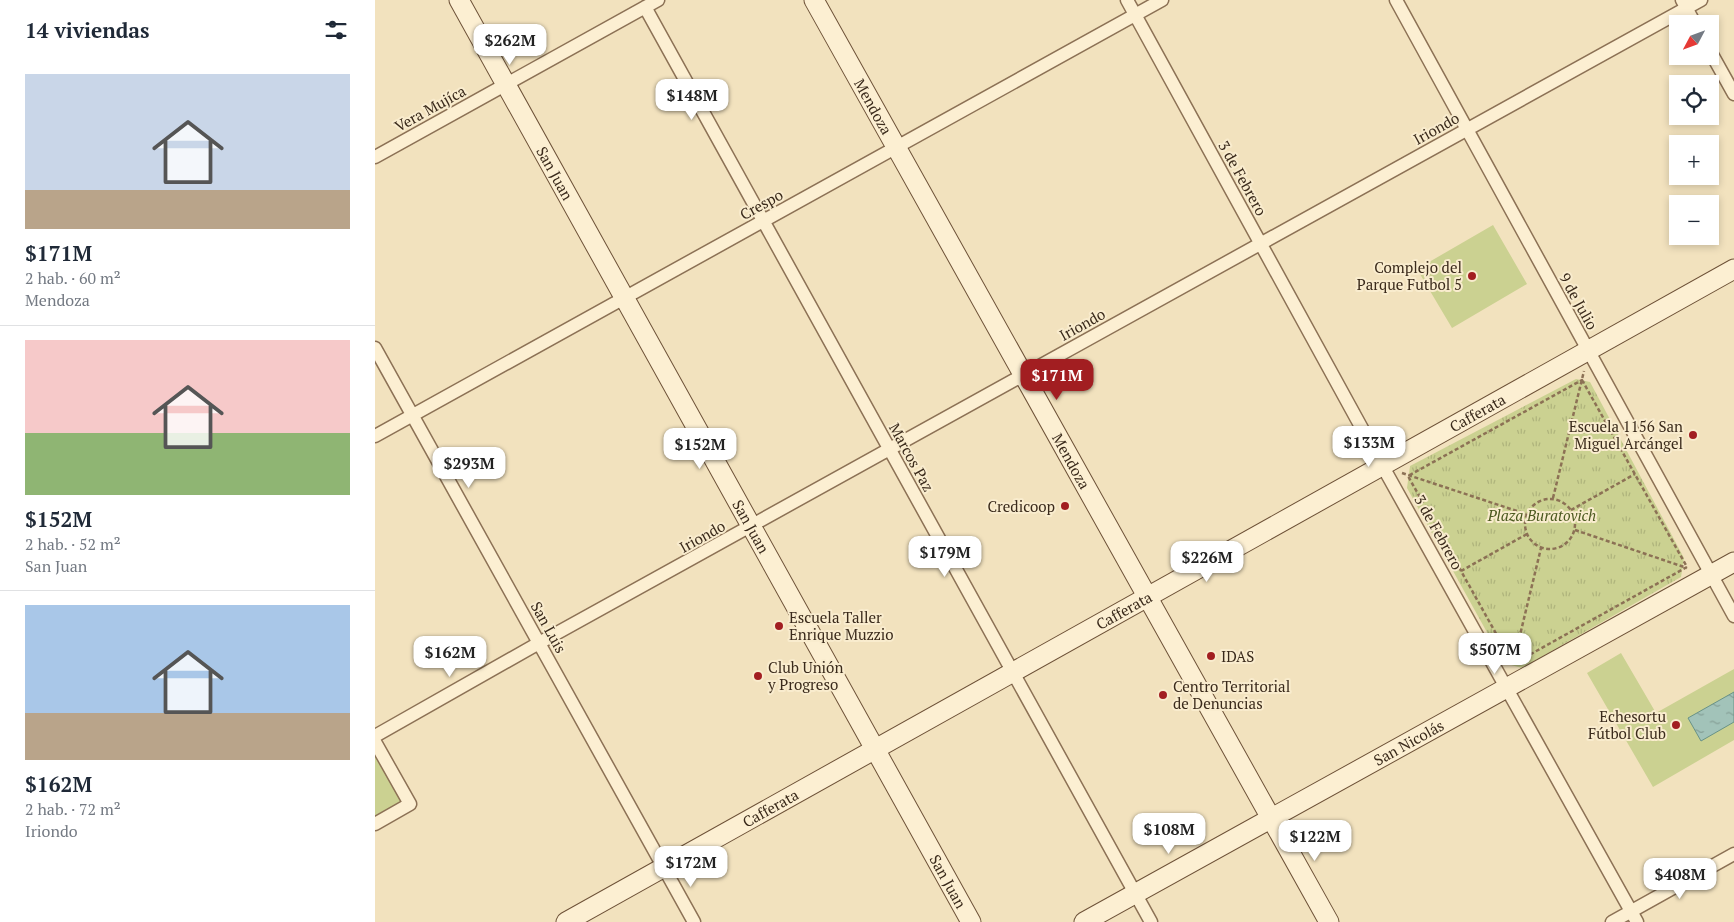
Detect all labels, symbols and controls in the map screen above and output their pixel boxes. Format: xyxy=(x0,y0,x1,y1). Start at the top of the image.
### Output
north arrow xyxy=(1669,15,1719,65)
map controls xyxy=(1669,15,1719,245)
text: 14 viviendas xyxy=(25,16,150,44)
icon: filters xyxy=(322,16,350,44)
pin: $262M xyxy=(475,23,545,66)
text: $262M xyxy=(484,29,536,51)
street label: Mendoza xyxy=(850,75,897,138)
button: locate xyxy=(1669,75,1719,125)
pin: $148M xyxy=(657,78,727,121)
street label: Vera Mujíca xyxy=(391,80,470,136)
text: $148M xyxy=(666,84,718,106)
icon: home xyxy=(143,107,233,197)
street label: Iriondo xyxy=(1410,107,1462,149)
button: + xyxy=(1669,135,1719,185)
street label: 3 de Febrero xyxy=(1214,137,1272,219)
street label: San Juan xyxy=(532,143,578,204)
street label: Crespo xyxy=(736,184,786,224)
button: − xyxy=(1669,195,1719,245)
text: $171M xyxy=(25,239,92,267)
place label: Complejo del Parque Futbol 5 xyxy=(1357,257,1462,294)
text: 2 hab. · 60 m² xyxy=(25,267,121,289)
street label: 9 de Julio xyxy=(1555,269,1603,333)
marker: Complejo del Parque Futbol 5 xyxy=(1466,270,1478,282)
text: Mendoza xyxy=(25,289,90,311)
street label: Iriondo xyxy=(1056,303,1108,345)
pin: $171M xyxy=(1022,358,1092,401)
text: $171M xyxy=(1031,364,1083,386)
icon: home xyxy=(143,372,233,462)
street label: Cafferata xyxy=(1446,389,1509,436)
place label: Escuela 1156 San Miguel Arcángel xyxy=(1569,416,1683,453)
street label: Marcos Paz xyxy=(885,419,939,495)
pin: $133M xyxy=(1334,426,1404,468)
pin: $152M xyxy=(665,428,735,470)
marker: Escuela 1156 San Miguel Arcángel xyxy=(1687,429,1699,441)
street label: Mendoza xyxy=(1048,430,1095,493)
text: $133M xyxy=(1343,431,1395,453)
text: $152M xyxy=(674,433,726,455)
pin: $293M xyxy=(434,446,504,489)
text: $293M xyxy=(443,452,495,474)
street label: 3 de Febrero xyxy=(1410,491,1468,573)
street label: San Juan xyxy=(728,496,774,557)
place label: Credicoop xyxy=(987,496,1055,516)
marker: Credicoop xyxy=(1059,500,1071,512)
text: $152M xyxy=(25,505,92,533)
park label: Plaza Buratovich xyxy=(1487,505,1596,525)
street label: Iriondo xyxy=(676,515,728,557)
text: 2 hab. · 52 m² xyxy=(25,533,121,555)
pin: $179M xyxy=(910,536,980,578)
pin: $226M xyxy=(1172,540,1242,583)
text: $179M xyxy=(919,541,971,563)
text: $226M xyxy=(1181,546,1233,568)
text: San Juan xyxy=(25,555,87,577)
street label: Cafferata xyxy=(1092,586,1156,634)
street label: San Luis xyxy=(527,598,571,656)
place label: Escuela Taller Enrique Muzzio xyxy=(789,607,894,644)
marker: Escuela Taller Enrique Muzzio xyxy=(773,620,785,632)
pin: $507M xyxy=(1460,632,1530,675)
pin: $162M xyxy=(415,636,485,678)
icon: home xyxy=(143,637,233,727)
text: $507M xyxy=(1469,638,1521,660)
text: $162M xyxy=(424,641,476,663)
place label: IDAS xyxy=(1221,646,1254,666)
marker: IDAS xyxy=(1205,650,1217,662)
place label: Club Unión y Progreso xyxy=(767,657,843,694)
marker: Club Unión y Progreso xyxy=(752,670,764,682)
place label: Centro Territorial de Denuncias xyxy=(1173,676,1290,713)
marker: Centro Territorial de Denuncias xyxy=(1157,689,1169,701)
place label: Echesortu Fútbol Club xyxy=(1588,706,1666,743)
street label: San Nicolás xyxy=(1370,715,1447,770)
marker: Echesortu Fútbol Club xyxy=(1670,719,1682,731)
text: $162M xyxy=(25,770,92,798)
street label: Cafferata xyxy=(739,784,802,831)
text: 2 hab. · 72 m² xyxy=(25,798,121,820)
pin: $108M xyxy=(1134,812,1204,855)
text: $108M xyxy=(1143,818,1195,840)
text: Iriondo xyxy=(25,820,78,842)
pin: $122M xyxy=(1280,820,1350,862)
text: $122M xyxy=(1289,825,1341,847)
pin: $172M xyxy=(656,846,726,888)
text: $172M xyxy=(665,851,717,873)
street label: San Juan xyxy=(925,851,971,912)
pin: $408M xyxy=(1645,858,1715,900)
text: $408M xyxy=(1654,863,1706,885)

